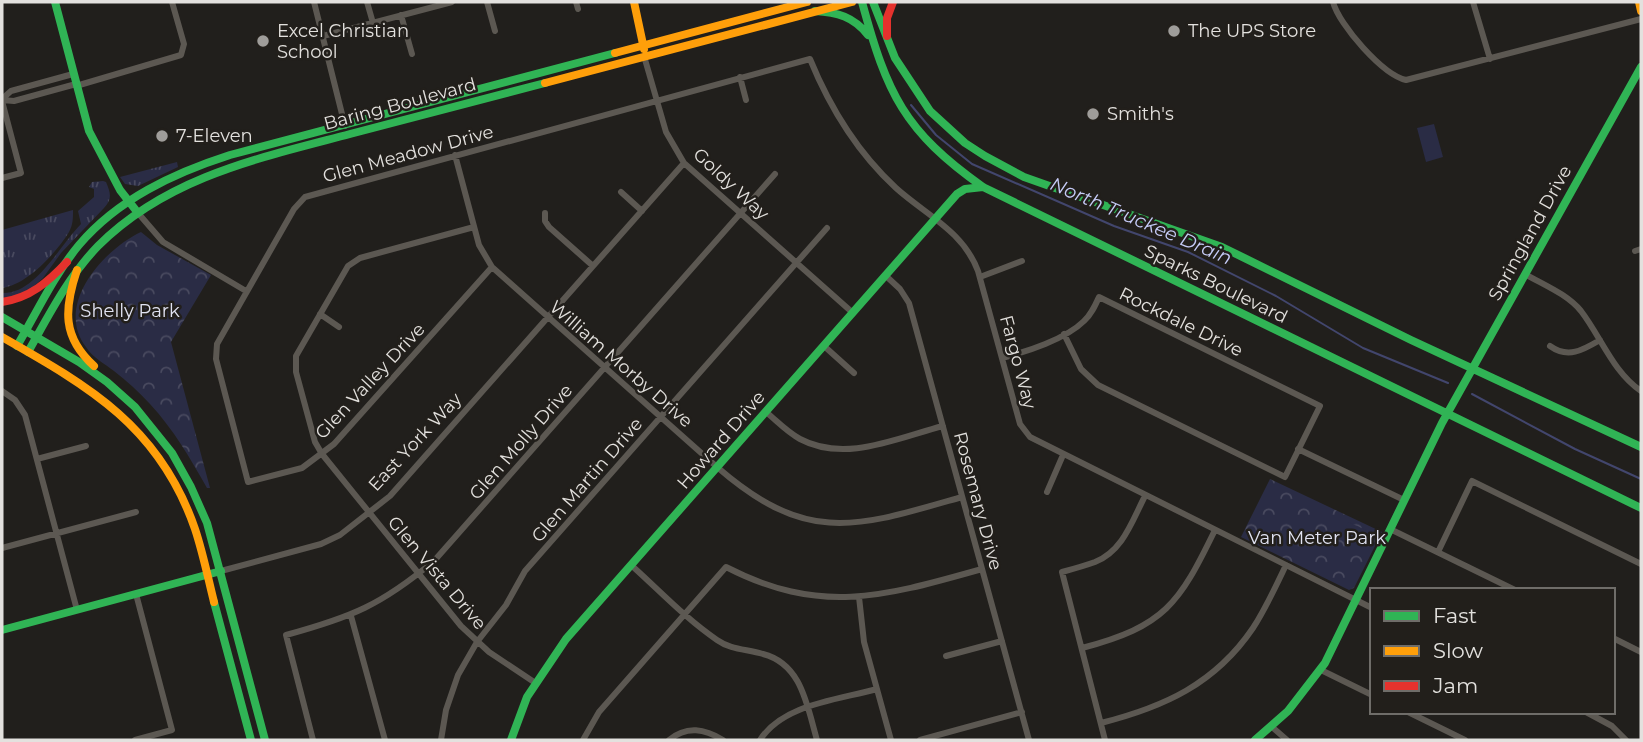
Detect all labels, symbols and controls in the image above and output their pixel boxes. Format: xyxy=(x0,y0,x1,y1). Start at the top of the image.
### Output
place label: Excel Christian School xyxy=(277,20,409,63)
place label: The UPS Store xyxy=(1188,20,1316,42)
marker: The UPS Store xyxy=(1166,23,1182,39)
marker: Excel Christian School xyxy=(255,33,271,49)
street label: Baring Boulevard xyxy=(321,73,479,135)
place label: Smith's xyxy=(1107,103,1174,125)
marker: Smith's xyxy=(1085,106,1101,122)
street label: Glen Meadow Drive xyxy=(320,121,496,187)
place label: 7-Eleven xyxy=(176,125,253,147)
marker: 7-Eleven xyxy=(154,128,170,144)
street label: Goldy Way xyxy=(689,143,774,225)
street label: Springland Drive xyxy=(1484,161,1576,305)
water label: North Truckee Drain xyxy=(1047,172,1235,270)
street label: Sparks Boulevard xyxy=(1141,240,1291,328)
street label: Rockdale Drive xyxy=(1115,283,1247,362)
street label: William Morby Drive xyxy=(545,296,697,432)
park label: Shelly Park xyxy=(80,300,180,322)
street label: Fargo Way xyxy=(995,313,1041,411)
street label: Glen Valley Drive xyxy=(311,318,430,444)
street label: Glen Molly Drive xyxy=(465,380,577,504)
street label: Howard Drive xyxy=(672,386,770,494)
street label: East York Way xyxy=(364,388,466,496)
street label: Glen Martin Drive xyxy=(527,413,647,547)
street label: Rosemary Drive xyxy=(949,429,1007,573)
street label: Glen Vista Drive xyxy=(383,512,491,634)
park label: Van Meter Park xyxy=(1248,527,1386,549)
legend xyxy=(1370,588,1615,714)
text: Fast xyxy=(1433,603,1477,628)
text: Slow xyxy=(1433,638,1483,663)
text: Jam xyxy=(1432,673,1478,698)

